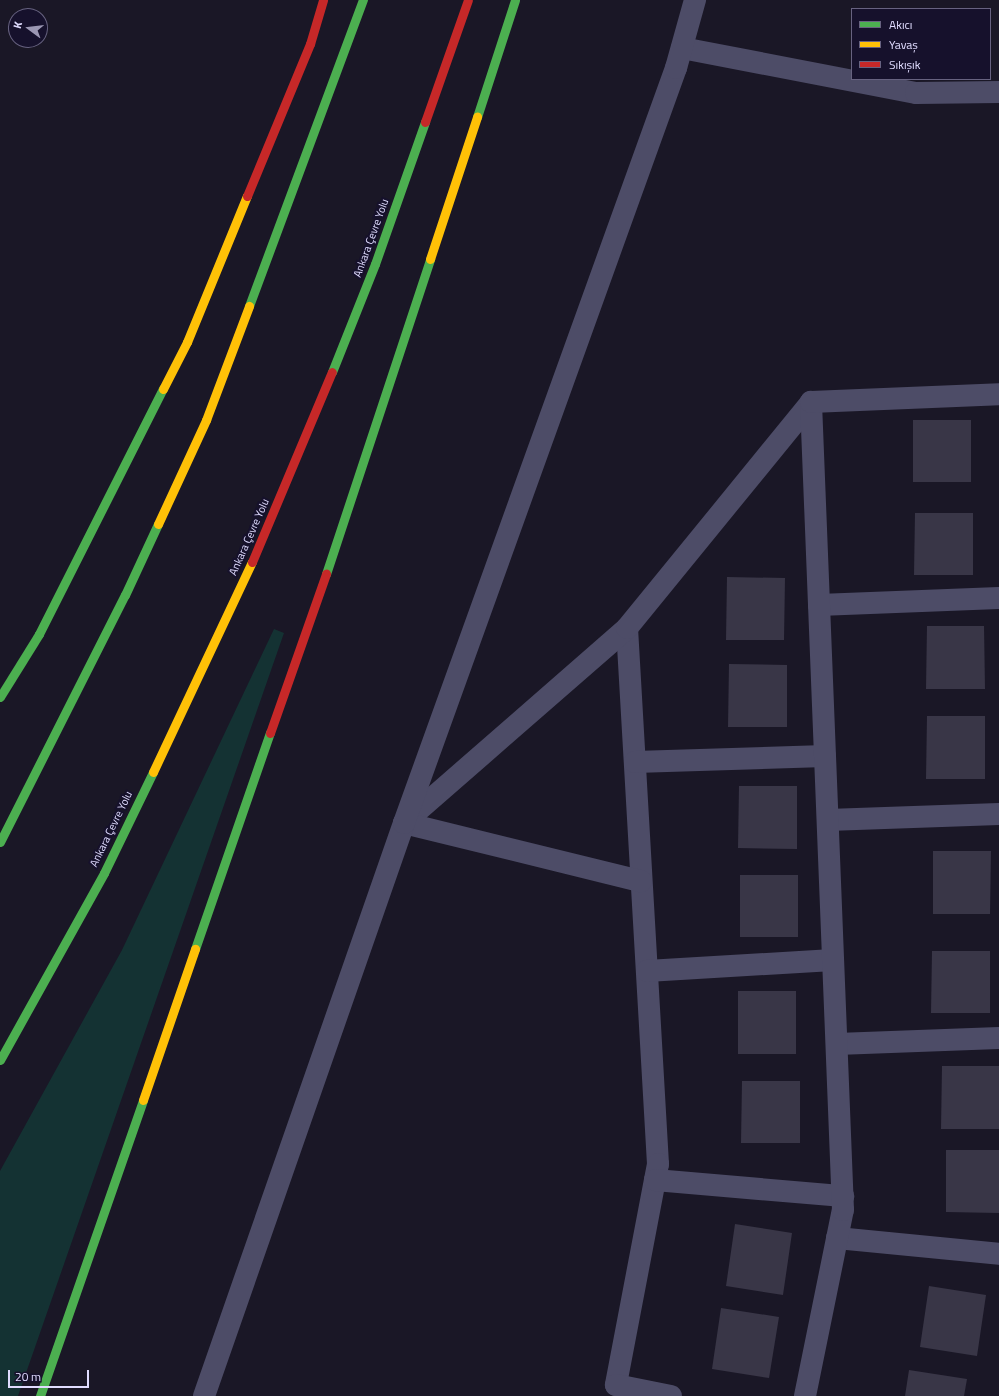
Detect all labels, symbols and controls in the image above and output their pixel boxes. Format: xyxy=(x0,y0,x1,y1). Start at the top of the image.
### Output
north arrow xyxy=(8,8,48,48)
legend xyxy=(851,8,991,80)
text: Akıcı xyxy=(889,15,912,34)
text: K xyxy=(9,20,26,30)
text: Yavaş xyxy=(889,35,918,54)
text: Sıkışık xyxy=(889,55,920,74)
street label: Ankara Çevre Yolu xyxy=(351,197,391,279)
street label: Ankara Çevre Yolu xyxy=(226,497,272,577)
street label: Ankara Çevre Yolu xyxy=(87,789,135,869)
scale bar xyxy=(10,1362,91,1388)
text: 20 m xyxy=(15,1367,41,1386)

